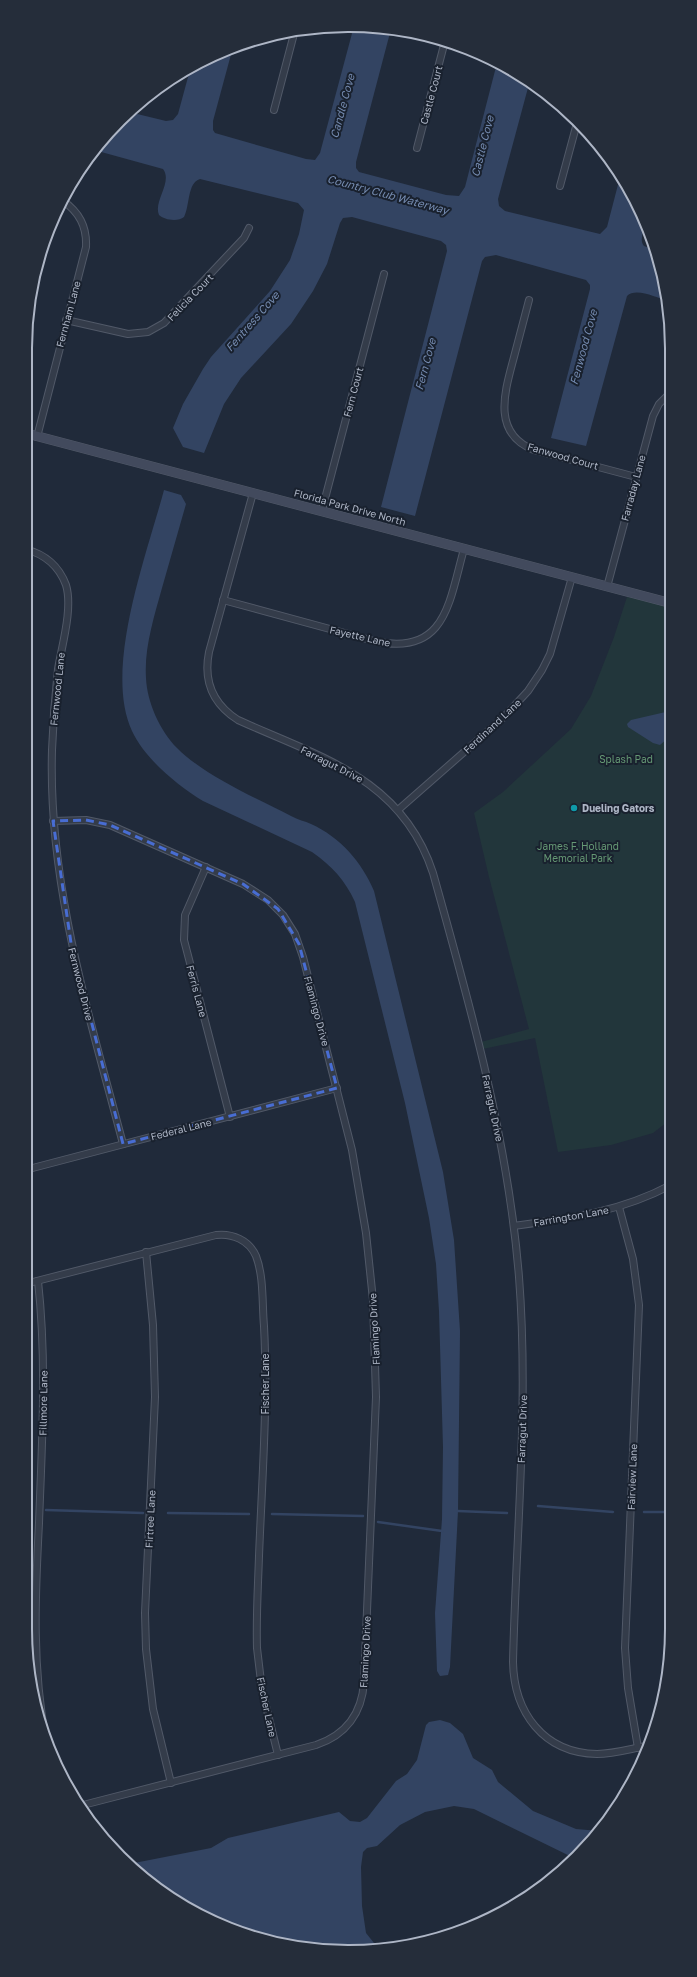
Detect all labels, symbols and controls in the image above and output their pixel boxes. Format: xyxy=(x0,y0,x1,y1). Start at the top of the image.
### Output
street label: Castle Court xyxy=(417,64,445,126)
water label: Candle Cove xyxy=(327,71,357,140)
water label: Castle Cove xyxy=(468,112,496,178)
water label: Country Club Waterway xyxy=(326,172,452,218)
street label: Felicia Court xyxy=(165,271,215,323)
street label: Fernham Lane xyxy=(53,279,83,349)
water label: Fentress Cove xyxy=(222,287,283,354)
water label: Fenwood Cove xyxy=(567,306,600,386)
water label: Fern Cove xyxy=(412,335,439,391)
street label: Fern Court xyxy=(341,366,365,418)
street label: Fanwood Court xyxy=(526,440,600,472)
street label: Farraday Lane xyxy=(618,453,648,522)
street label: Florida Park Drive North xyxy=(293,486,407,528)
street label: Fayette Lane xyxy=(328,623,392,649)
street label: Fernwood Lane xyxy=(47,652,67,726)
street label: Ferdinand Lane xyxy=(461,696,523,756)
street label: Farragut Drive xyxy=(299,743,365,785)
park label: Splash Pad xyxy=(599,753,653,765)
place label: Dueling Gators xyxy=(582,802,655,814)
marker: Dueling Gators xyxy=(569,803,579,813)
park label: James F. Holland Memorial Park xyxy=(537,840,619,864)
street label: Fernwood Drive xyxy=(66,946,96,1022)
street label: Ferris Lane xyxy=(184,964,210,1018)
street label: Flamingo Drive xyxy=(302,975,332,1047)
street label: Farragut Drive xyxy=(480,1073,506,1143)
street label: Federal Lane xyxy=(149,1116,213,1142)
street label: Farrington Lane xyxy=(532,1203,610,1229)
street label: Flamingo Drive xyxy=(366,1293,382,1365)
street label: Fischer Lane xyxy=(259,1353,271,1415)
street label: Fillmore Lane xyxy=(36,1370,50,1436)
street label: Farragut Drive xyxy=(515,1394,529,1463)
street label: Fairview Lane xyxy=(625,1443,639,1510)
street label: Firtree Lane xyxy=(142,1490,158,1548)
street label: Flamingo Drive xyxy=(357,1616,373,1688)
street label: Fischer Lane xyxy=(255,1676,279,1738)

